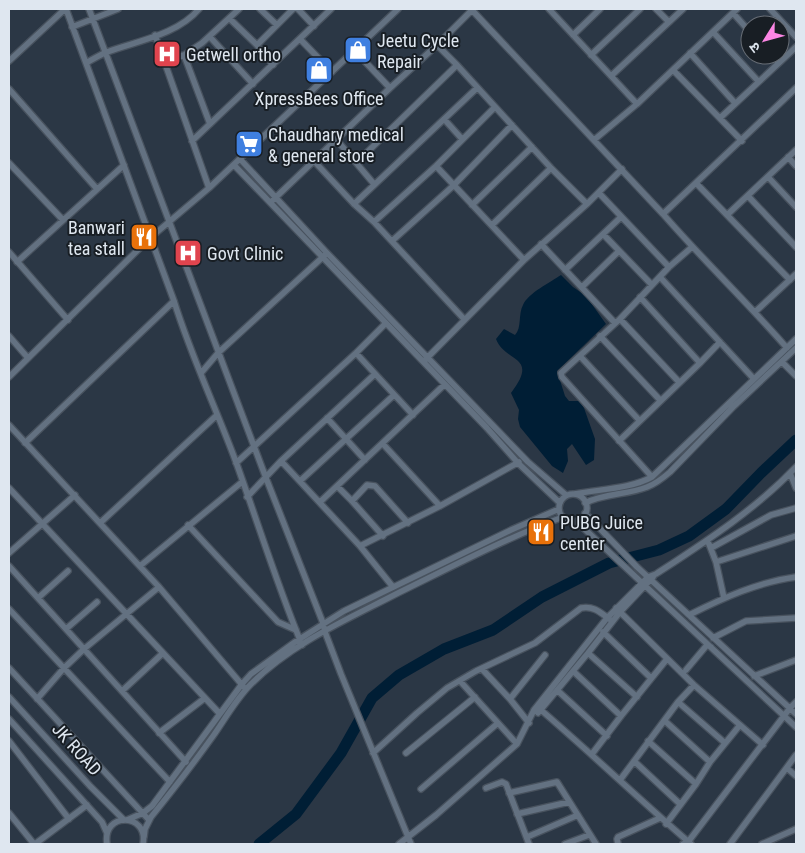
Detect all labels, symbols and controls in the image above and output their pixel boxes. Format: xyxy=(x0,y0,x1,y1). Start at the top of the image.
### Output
north arrow xyxy=(740,15,790,65)
place label: Jeetu Cycle Repair xyxy=(377,30,459,72)
shop icon: Jeetu Cycle Repair xyxy=(343,35,373,65)
hospital icon: Getwell ortho xyxy=(152,39,182,69)
text: उ xyxy=(745,39,763,56)
place label: Getwell ortho xyxy=(186,44,281,65)
shop icon: XpressBees Office xyxy=(304,55,334,85)
place label: XpressBees Office xyxy=(255,88,384,109)
place label: Chaudhary medical & general store xyxy=(268,124,404,166)
supermarket icon: Chaudhary medical & general store xyxy=(234,129,264,159)
place label: Banwari tea stall xyxy=(68,217,125,259)
restaurant icon: Banwari tea stall xyxy=(129,222,159,252)
hospital icon: Govt Clinic xyxy=(173,238,203,268)
place label: Govt Clinic xyxy=(207,243,283,264)
place label: PUBG Juice center xyxy=(560,512,643,554)
restaurant icon: PUBG Juice center xyxy=(526,517,556,547)
street label: JK ROAD xyxy=(48,718,106,780)

